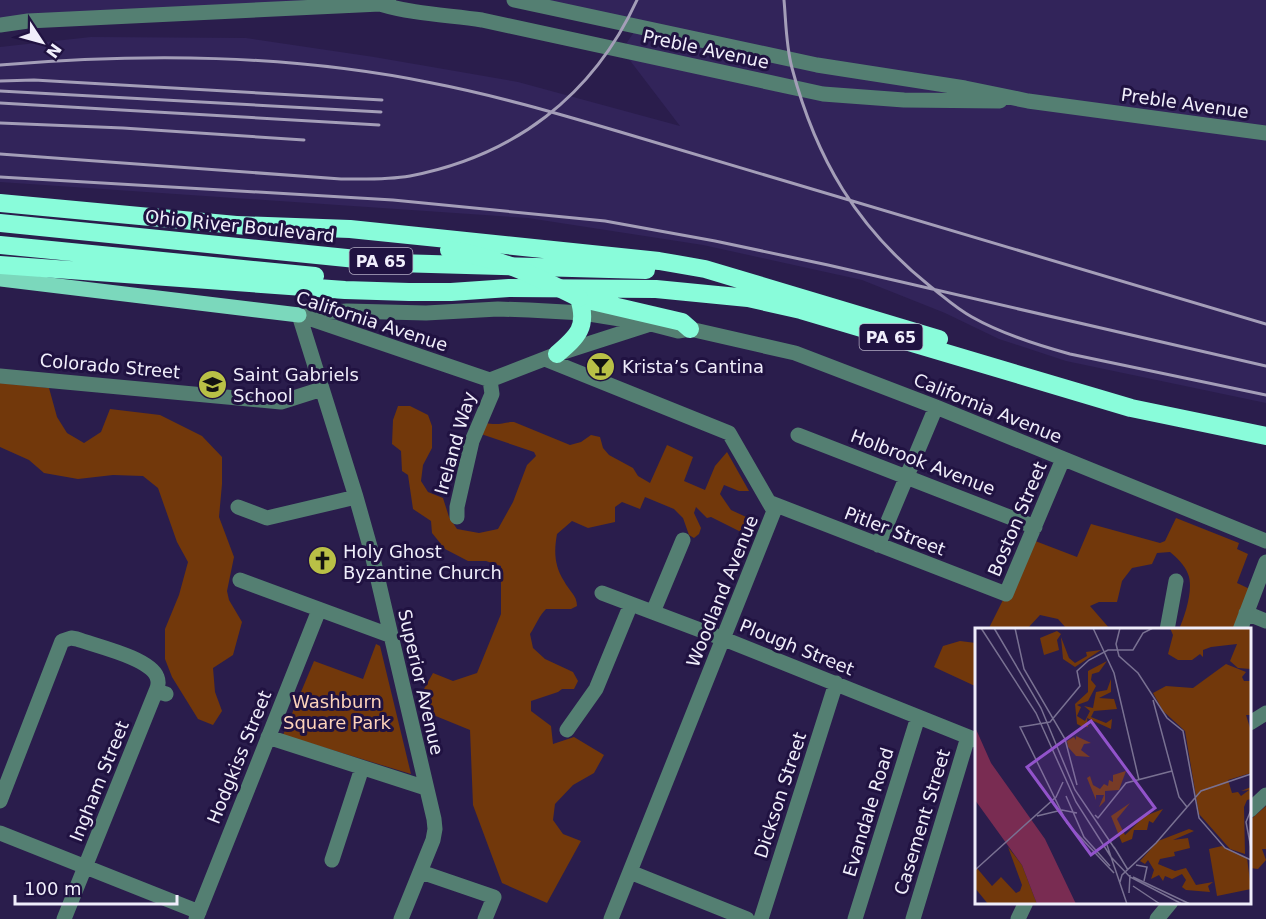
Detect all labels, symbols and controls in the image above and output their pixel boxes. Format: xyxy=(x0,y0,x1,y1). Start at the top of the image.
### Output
north arrow xyxy=(12,12,72,72)
street label: Preble Avenue xyxy=(641,25,771,73)
text: N xyxy=(42,40,65,62)
street label: Preble Avenue xyxy=(1120,84,1250,122)
street label: Ohio River Boulevard xyxy=(144,206,336,246)
road number: PA 65 xyxy=(350,248,412,274)
street label: California Avenue xyxy=(294,287,450,355)
road number: PA 65 xyxy=(860,324,922,350)
street label: Colorado Street xyxy=(39,349,181,383)
bar icon: Krista’s Cantina xyxy=(585,350,617,382)
place label: Krista’s Cantina xyxy=(622,356,764,377)
place label: Saint Gabriels School xyxy=(233,364,359,406)
school or university icon: Saint Gabriels School xyxy=(196,368,228,400)
street label: California Avenue xyxy=(911,369,1065,447)
street label: Ireland Way xyxy=(430,389,480,497)
street label: Holbrook Avenue xyxy=(848,425,998,499)
street label: Boston Street xyxy=(983,458,1051,580)
street label: Pitler Street xyxy=(842,502,948,560)
street label: Woodland Avenue xyxy=(682,512,762,670)
place label: Holy Ghost Byzantine Church xyxy=(343,541,502,583)
church icon: Holy Ghost Byzantine Church xyxy=(306,545,338,577)
street label: Superior Avenue xyxy=(394,607,448,757)
street label: Plough Street xyxy=(737,615,857,679)
inset map xyxy=(975,628,1251,904)
street label: Hodgkiss Street xyxy=(203,687,275,827)
park label: Washburn Square Park xyxy=(283,691,392,733)
street label: Ingham Street xyxy=(65,717,133,845)
street label: Dickson Street xyxy=(750,729,810,861)
street label: Evandale Road xyxy=(838,745,898,879)
street label: Casement Street xyxy=(890,746,954,898)
scale bar xyxy=(15,868,177,906)
text: 100 m xyxy=(24,878,82,899)

